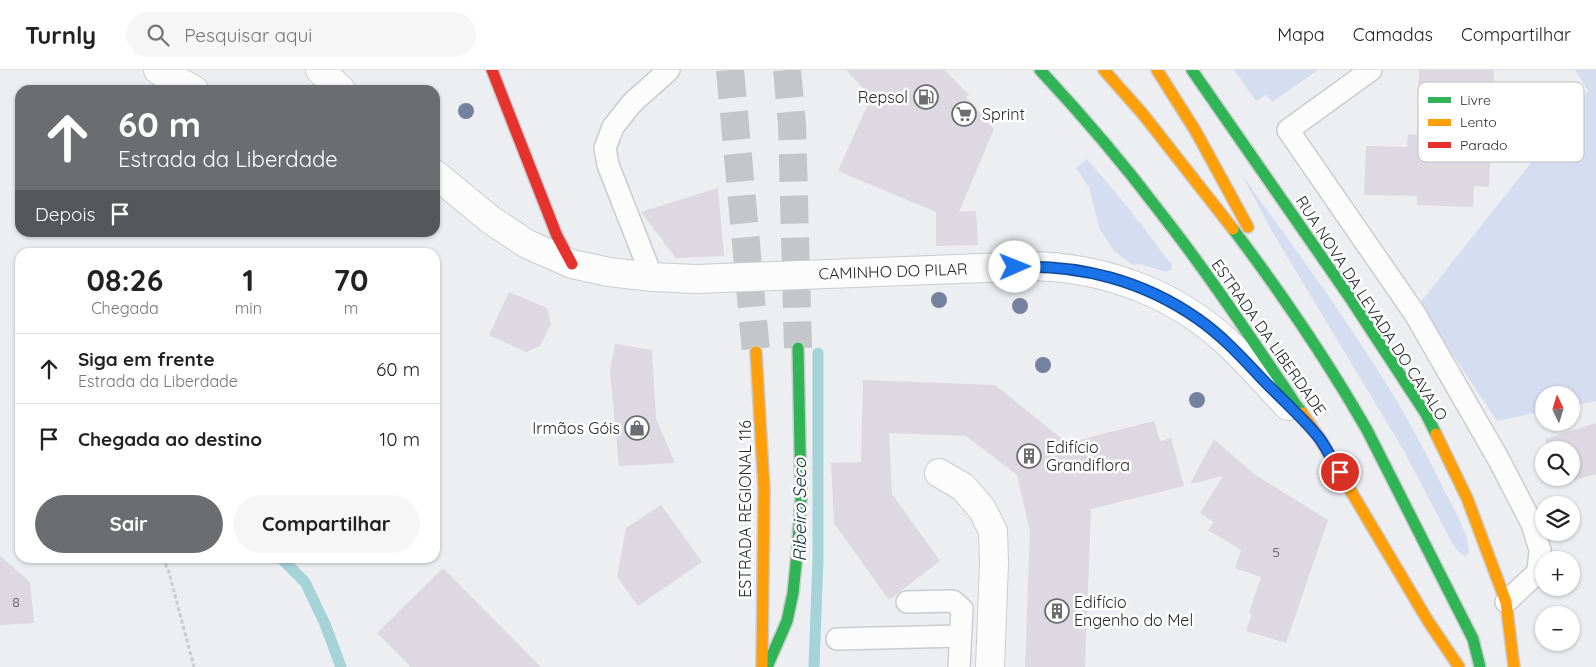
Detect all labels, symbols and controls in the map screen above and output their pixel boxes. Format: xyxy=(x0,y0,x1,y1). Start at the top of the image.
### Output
search box xyxy=(126,12,476,57)
text: Turnly xyxy=(25,20,96,50)
icon: search xyxy=(144,21,172,49)
text: Pesquisar aqui xyxy=(184,23,312,47)
text: Mapa xyxy=(1277,23,1325,46)
text: Camadas xyxy=(1353,23,1433,46)
text: Compartilhar xyxy=(1461,23,1571,46)
legend xyxy=(1418,82,1584,162)
fuel station icon: Repsol xyxy=(913,84,939,110)
place label: Repsol xyxy=(858,87,908,107)
text: Livre xyxy=(1460,91,1491,109)
supermarket icon: Sprint xyxy=(951,101,977,127)
text: 60 m xyxy=(118,102,201,146)
place label: Sprint xyxy=(982,104,1025,124)
icon: ahead xyxy=(35,105,100,170)
text: Lento xyxy=(1460,113,1497,131)
text: Parado xyxy=(1460,136,1507,154)
text: Estrada da Liberdade xyxy=(118,145,338,173)
street label: RUA NOVA DA LEVADA DO CAVALO xyxy=(1292,192,1452,424)
icon: arrive xyxy=(106,200,134,228)
text: Depois xyxy=(35,202,96,226)
position arrow xyxy=(988,240,1040,292)
street label: ESTRADA DA LIBERDADE xyxy=(1207,255,1331,419)
street label: CAMINHO DO PILAR xyxy=(818,258,968,284)
text: 08:26 xyxy=(87,261,163,299)
text: 1 xyxy=(243,261,254,299)
text: 70 xyxy=(334,261,368,299)
text: Chegada xyxy=(91,298,159,318)
text: min xyxy=(235,298,262,318)
text: m xyxy=(344,298,358,318)
text: Siga em frente xyxy=(78,347,215,371)
icon: ahead xyxy=(35,355,63,383)
text: 60 m xyxy=(376,357,420,381)
text: Estrada da Liberdade xyxy=(78,371,238,391)
north arrow xyxy=(1535,386,1580,431)
map controls xyxy=(1535,386,1580,651)
shop icon: Irmãos Góis xyxy=(624,415,650,441)
place label: Irmãos Góis xyxy=(532,418,620,438)
street label: ESTRADA REGIONAL 116 xyxy=(735,420,755,598)
icon: arrive xyxy=(35,425,63,453)
text: Chegada ao destino xyxy=(78,427,262,451)
text: 10 m xyxy=(379,427,420,451)
place label: Edifício Grandiflora xyxy=(1046,437,1130,475)
button: search xyxy=(1535,441,1580,486)
building icon: Edifício Grandiflora xyxy=(1016,443,1042,469)
pin xyxy=(1319,451,1361,493)
water label: Ribeiro Seco xyxy=(788,457,811,562)
icon: arrive xyxy=(1326,458,1354,486)
button: Sair xyxy=(35,495,223,553)
button: Compartilhar xyxy=(233,495,420,553)
button: layers xyxy=(1535,496,1580,541)
house number: 5 xyxy=(1272,543,1280,561)
button: + xyxy=(1535,551,1580,596)
place label: Edifício Engenho do Mel xyxy=(1074,592,1193,630)
house number: 8 xyxy=(12,593,20,611)
building icon: Edifício Engenho do Mel xyxy=(1044,598,1070,624)
button: − xyxy=(1535,606,1580,651)

